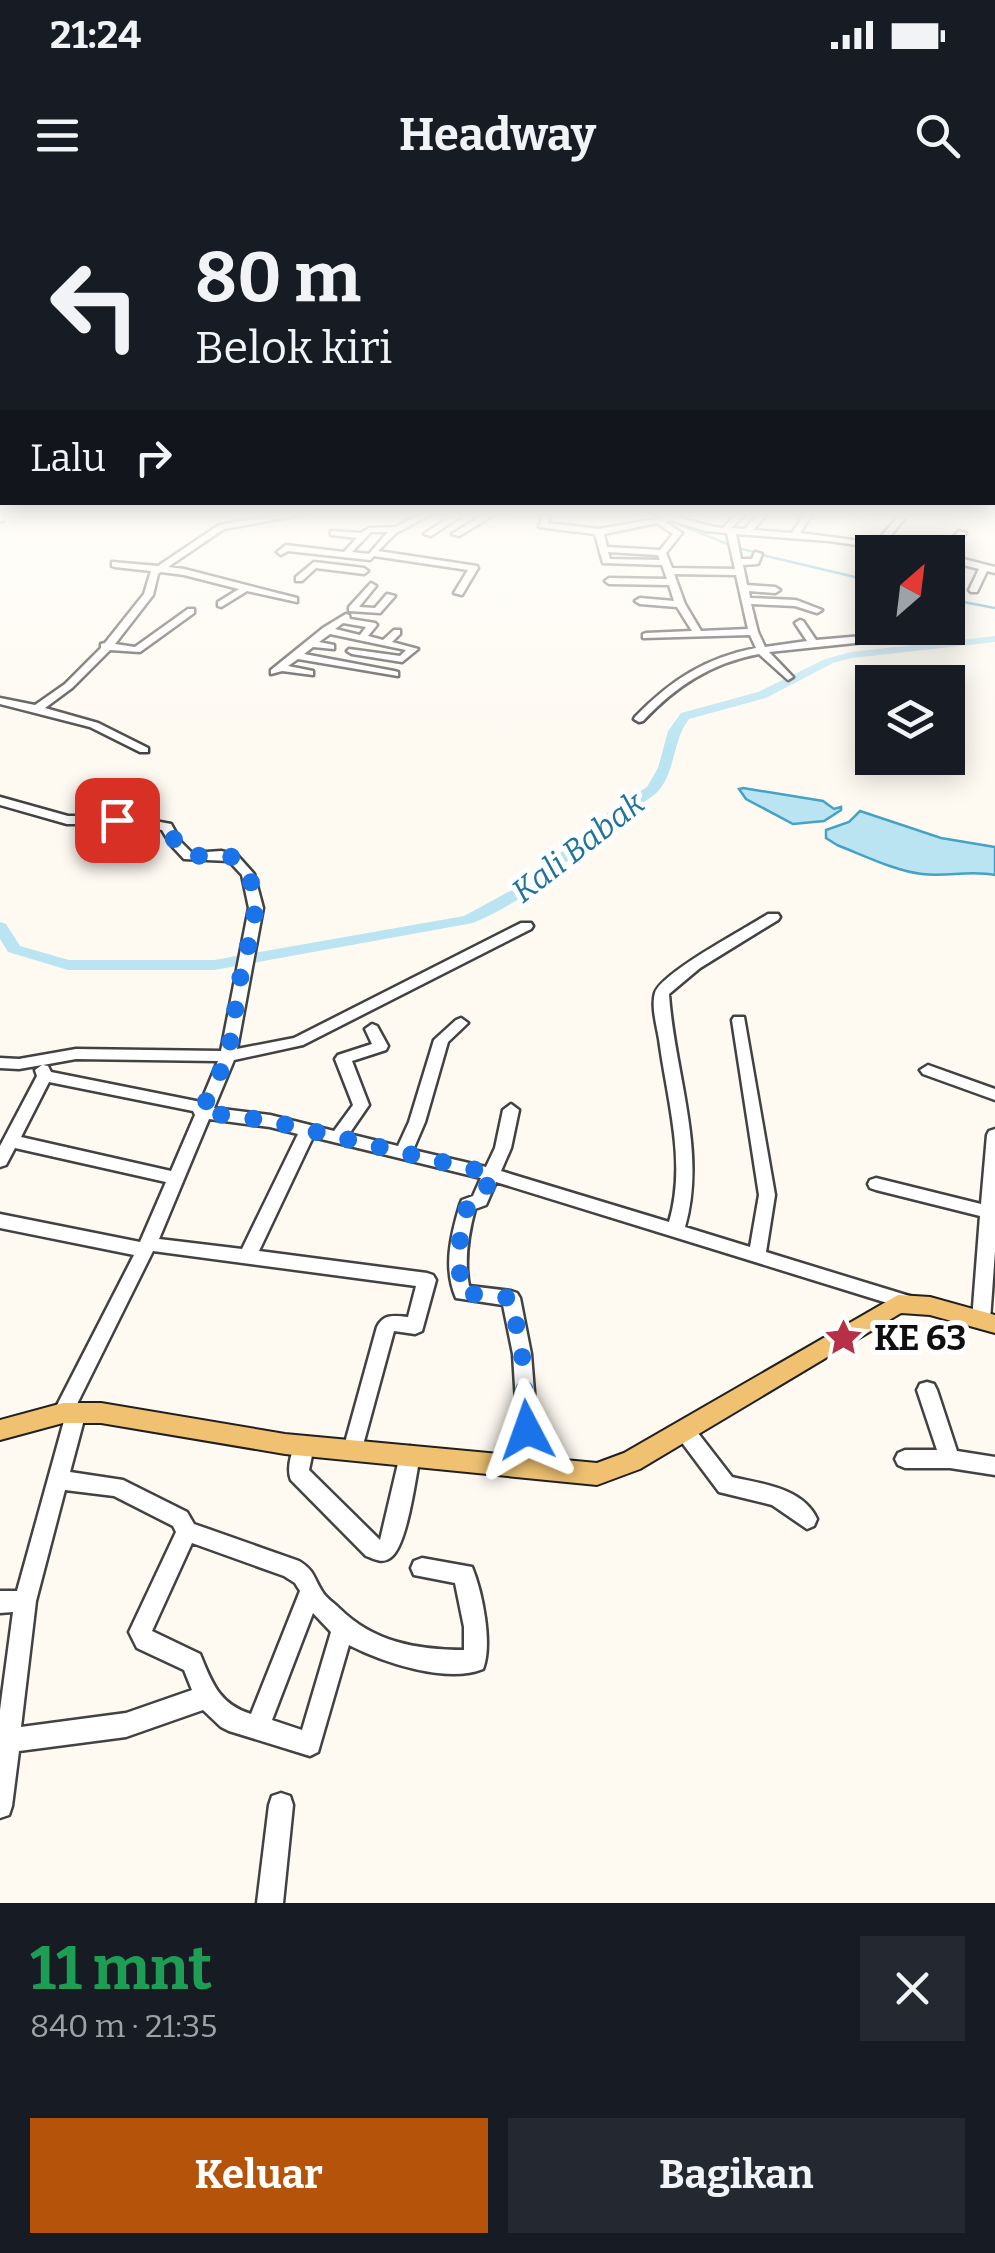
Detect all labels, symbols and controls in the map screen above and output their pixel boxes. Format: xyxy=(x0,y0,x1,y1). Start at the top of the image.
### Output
text: 21:24 xyxy=(50,12,141,58)
icon: menu xyxy=(30,108,85,163)
text: Headway xyxy=(399,108,596,162)
icon: search xyxy=(910,108,965,163)
text: 80 m xyxy=(195,236,361,320)
icon: left xyxy=(30,240,160,370)
text: Belok kiri xyxy=(195,321,392,375)
icon: right xyxy=(126,430,181,485)
text: Lalu xyxy=(30,435,106,481)
north arrow xyxy=(855,535,965,645)
map controls xyxy=(855,535,965,775)
button: layers xyxy=(855,665,965,775)
pin xyxy=(75,778,160,863)
water label: Kali Babak xyxy=(504,783,652,910)
icon: arrive xyxy=(90,793,145,848)
place icon: KE 63 xyxy=(823,1317,865,1359)
place label: KE 63 xyxy=(874,1317,966,1359)
position arrow xyxy=(475,1378,579,1482)
text: 11 mnt xyxy=(30,1933,212,2005)
button: close xyxy=(860,1936,965,2041)
text: 840 m · 21:35 xyxy=(30,2007,217,2045)
button: Keluar xyxy=(30,2118,488,2233)
button: Bagikan xyxy=(508,2118,965,2233)

